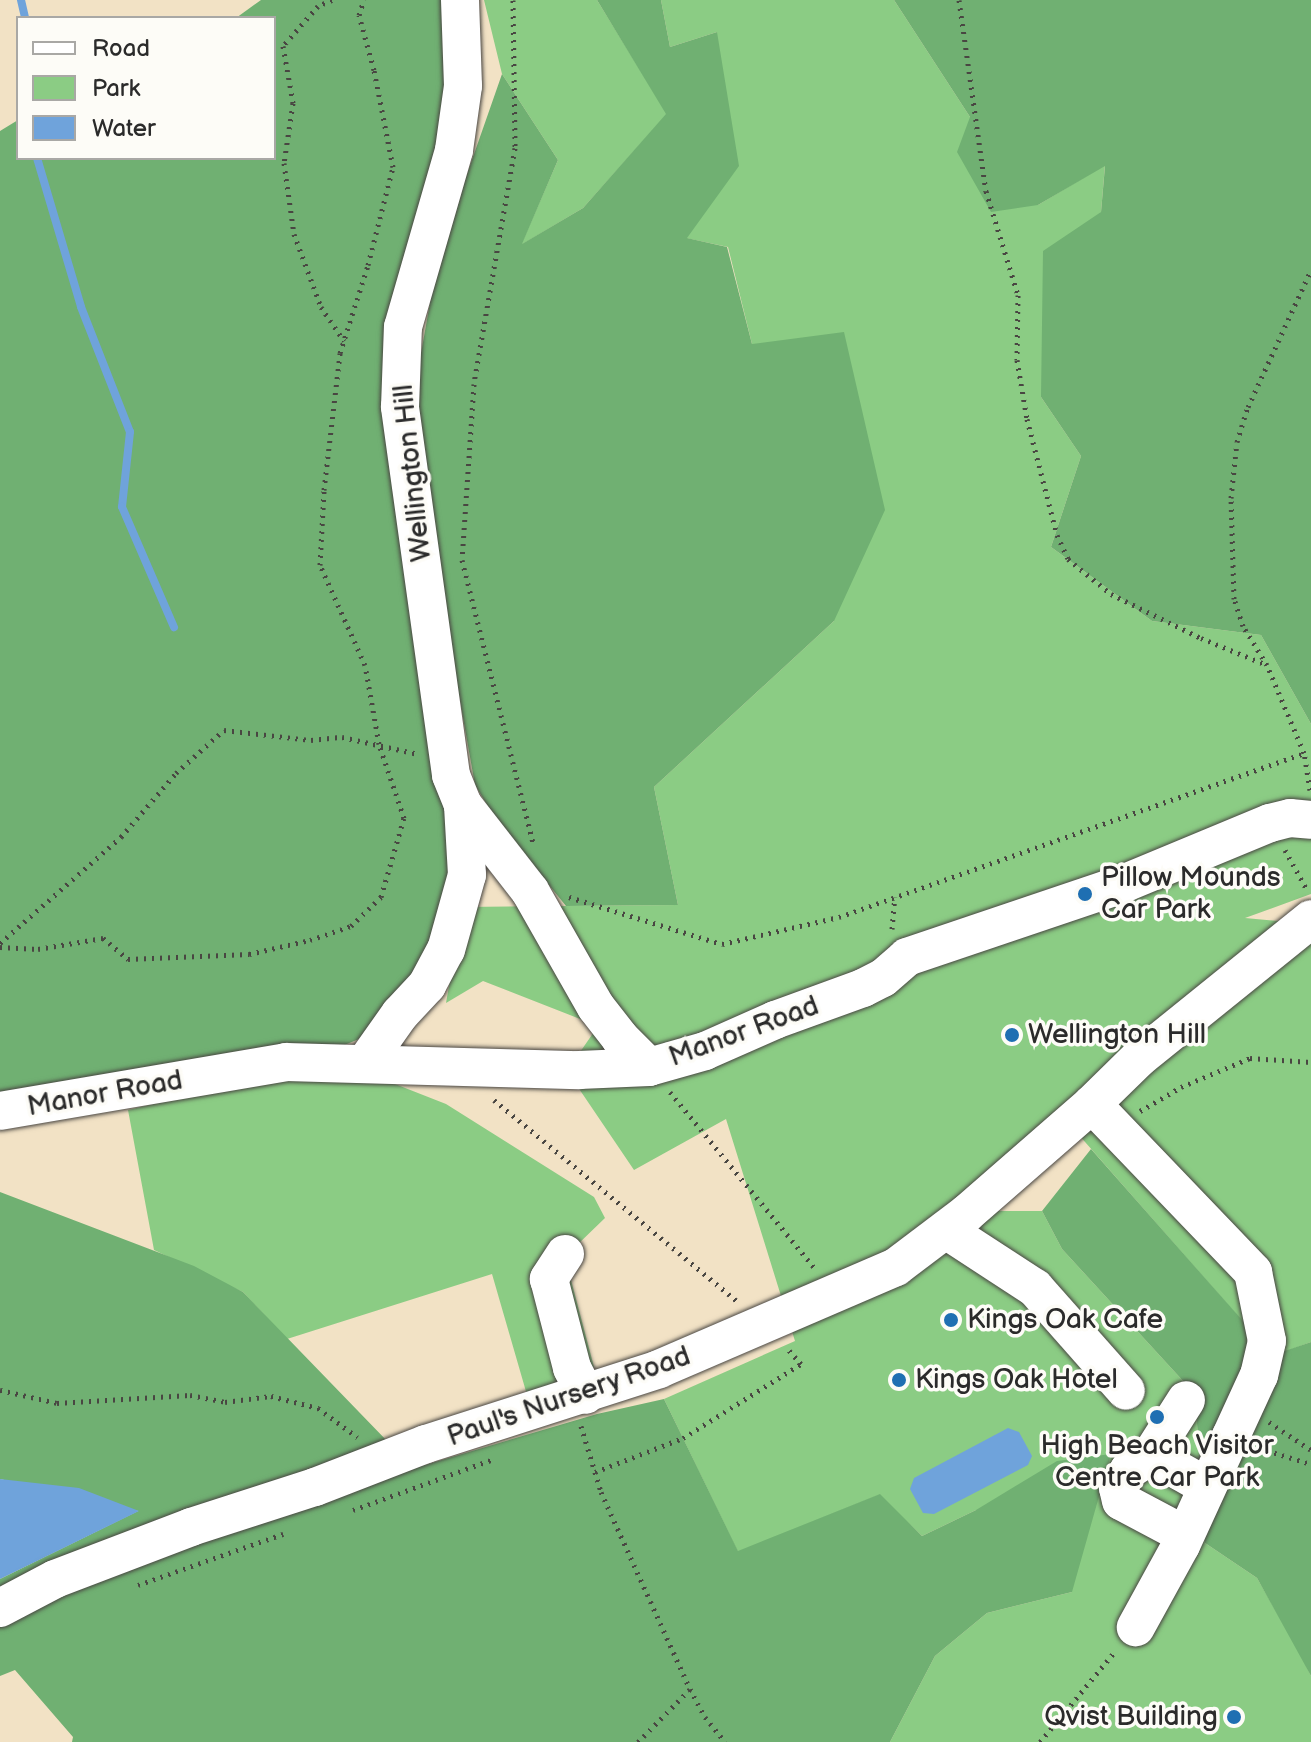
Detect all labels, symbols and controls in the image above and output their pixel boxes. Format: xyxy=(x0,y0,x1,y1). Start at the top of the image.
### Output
legend xyxy=(16,16,276,160)
text: Road xyxy=(92,34,150,63)
text: Park xyxy=(92,74,140,103)
text: Water xyxy=(92,114,156,143)
street label: Wellington Hill xyxy=(387,383,439,563)
place label: Pillow Mounds Car Park xyxy=(1101,861,1281,927)
marker: Pillow Mounds Car Park xyxy=(1076,885,1094,903)
street label: Manor Road xyxy=(664,989,824,1075)
place label: Wellington Hill xyxy=(1028,1018,1206,1052)
marker: Wellington Hill xyxy=(1003,1026,1021,1044)
street label: Manor Road xyxy=(25,1064,185,1124)
place label: Kings Oak Cafe xyxy=(967,1303,1163,1337)
marker: Kings Oak Cafe xyxy=(942,1311,960,1329)
street label: Paul's Nursery Road xyxy=(442,1339,696,1455)
place label: Kings Oak Hotel xyxy=(915,1363,1118,1397)
marker: Kings Oak Hotel xyxy=(890,1371,908,1389)
marker: High Beach Visitor Centre Car Park xyxy=(1148,1408,1166,1426)
place label: High Beach Visitor Centre Car Park xyxy=(1040,1429,1274,1495)
place label: Qvist Building xyxy=(1044,1700,1218,1734)
marker: Qvist Building xyxy=(1225,1708,1243,1726)

